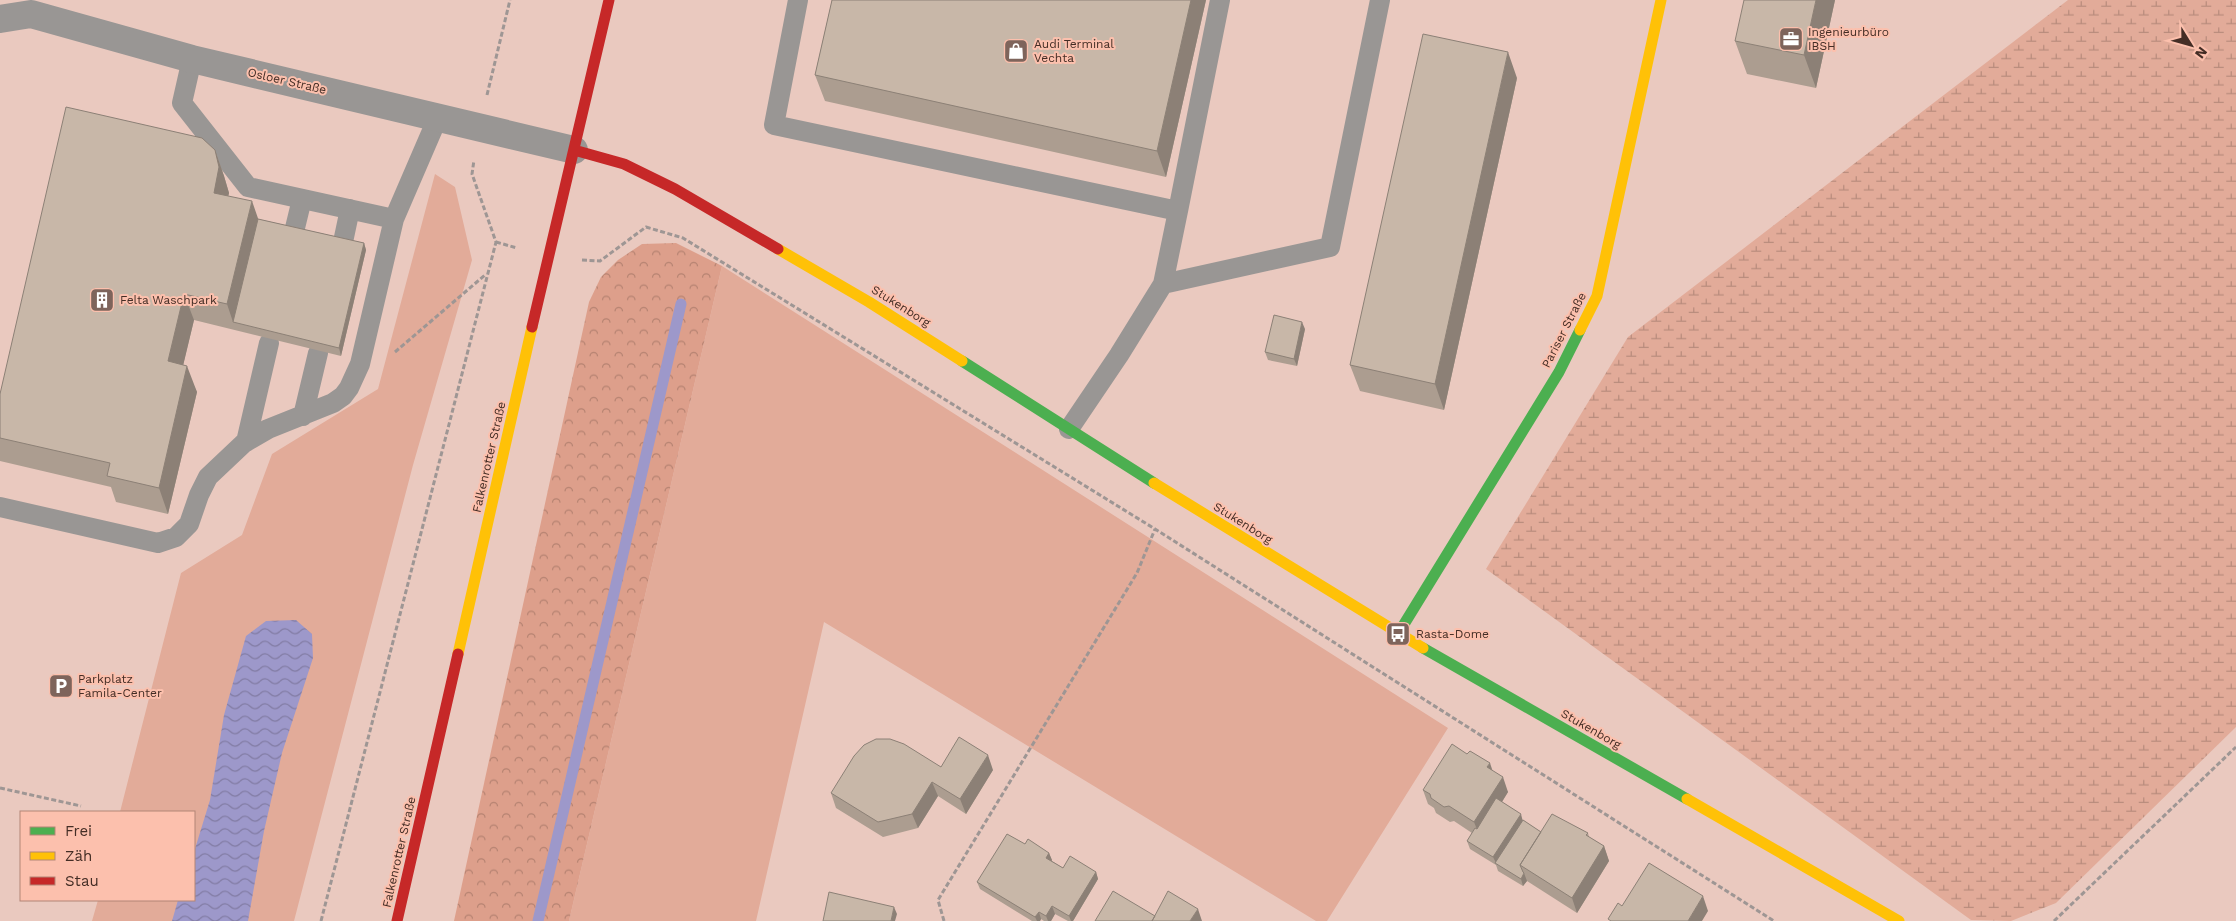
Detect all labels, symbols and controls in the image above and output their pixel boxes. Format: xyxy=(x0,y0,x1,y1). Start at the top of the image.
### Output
north arrow xyxy=(2166,20,2216,70)
place label: Ingenieurbüro IBSH xyxy=(1808,25,1889,53)
office icon: Ingenieurbüro IBSH xyxy=(1778,26,1804,52)
place label: Audi Terminal Vechta xyxy=(1034,37,1114,65)
shop icon: Audi Terminal Vechta xyxy=(1003,38,1029,64)
text: N xyxy=(2192,44,2211,62)
street label: Osloer Straße xyxy=(246,65,328,97)
street label: Stukenborg xyxy=(869,282,934,330)
building icon: Felta Waschpark xyxy=(89,287,115,313)
street label: Pariser Straße xyxy=(1539,290,1589,370)
place label: Felta Waschpark xyxy=(120,293,217,307)
street label: Falkenrotter Straße xyxy=(469,400,509,514)
street label: Stukenborg xyxy=(1211,499,1276,547)
bus stop icon: Rasta-Dome xyxy=(1385,621,1411,647)
place label: Rasta-Dome xyxy=(1416,627,1489,641)
place label: Parkplatz Famila-Center xyxy=(78,672,162,700)
parking icon: Parkplatz Famila-Center xyxy=(48,673,74,699)
street label: Stukenborg xyxy=(1559,706,1624,752)
street label: Falkenrotter Straße xyxy=(379,795,419,909)
legend xyxy=(20,811,195,901)
text: Frei xyxy=(65,822,92,840)
text: Zäh xyxy=(65,847,92,865)
text: Stau xyxy=(65,872,99,890)

